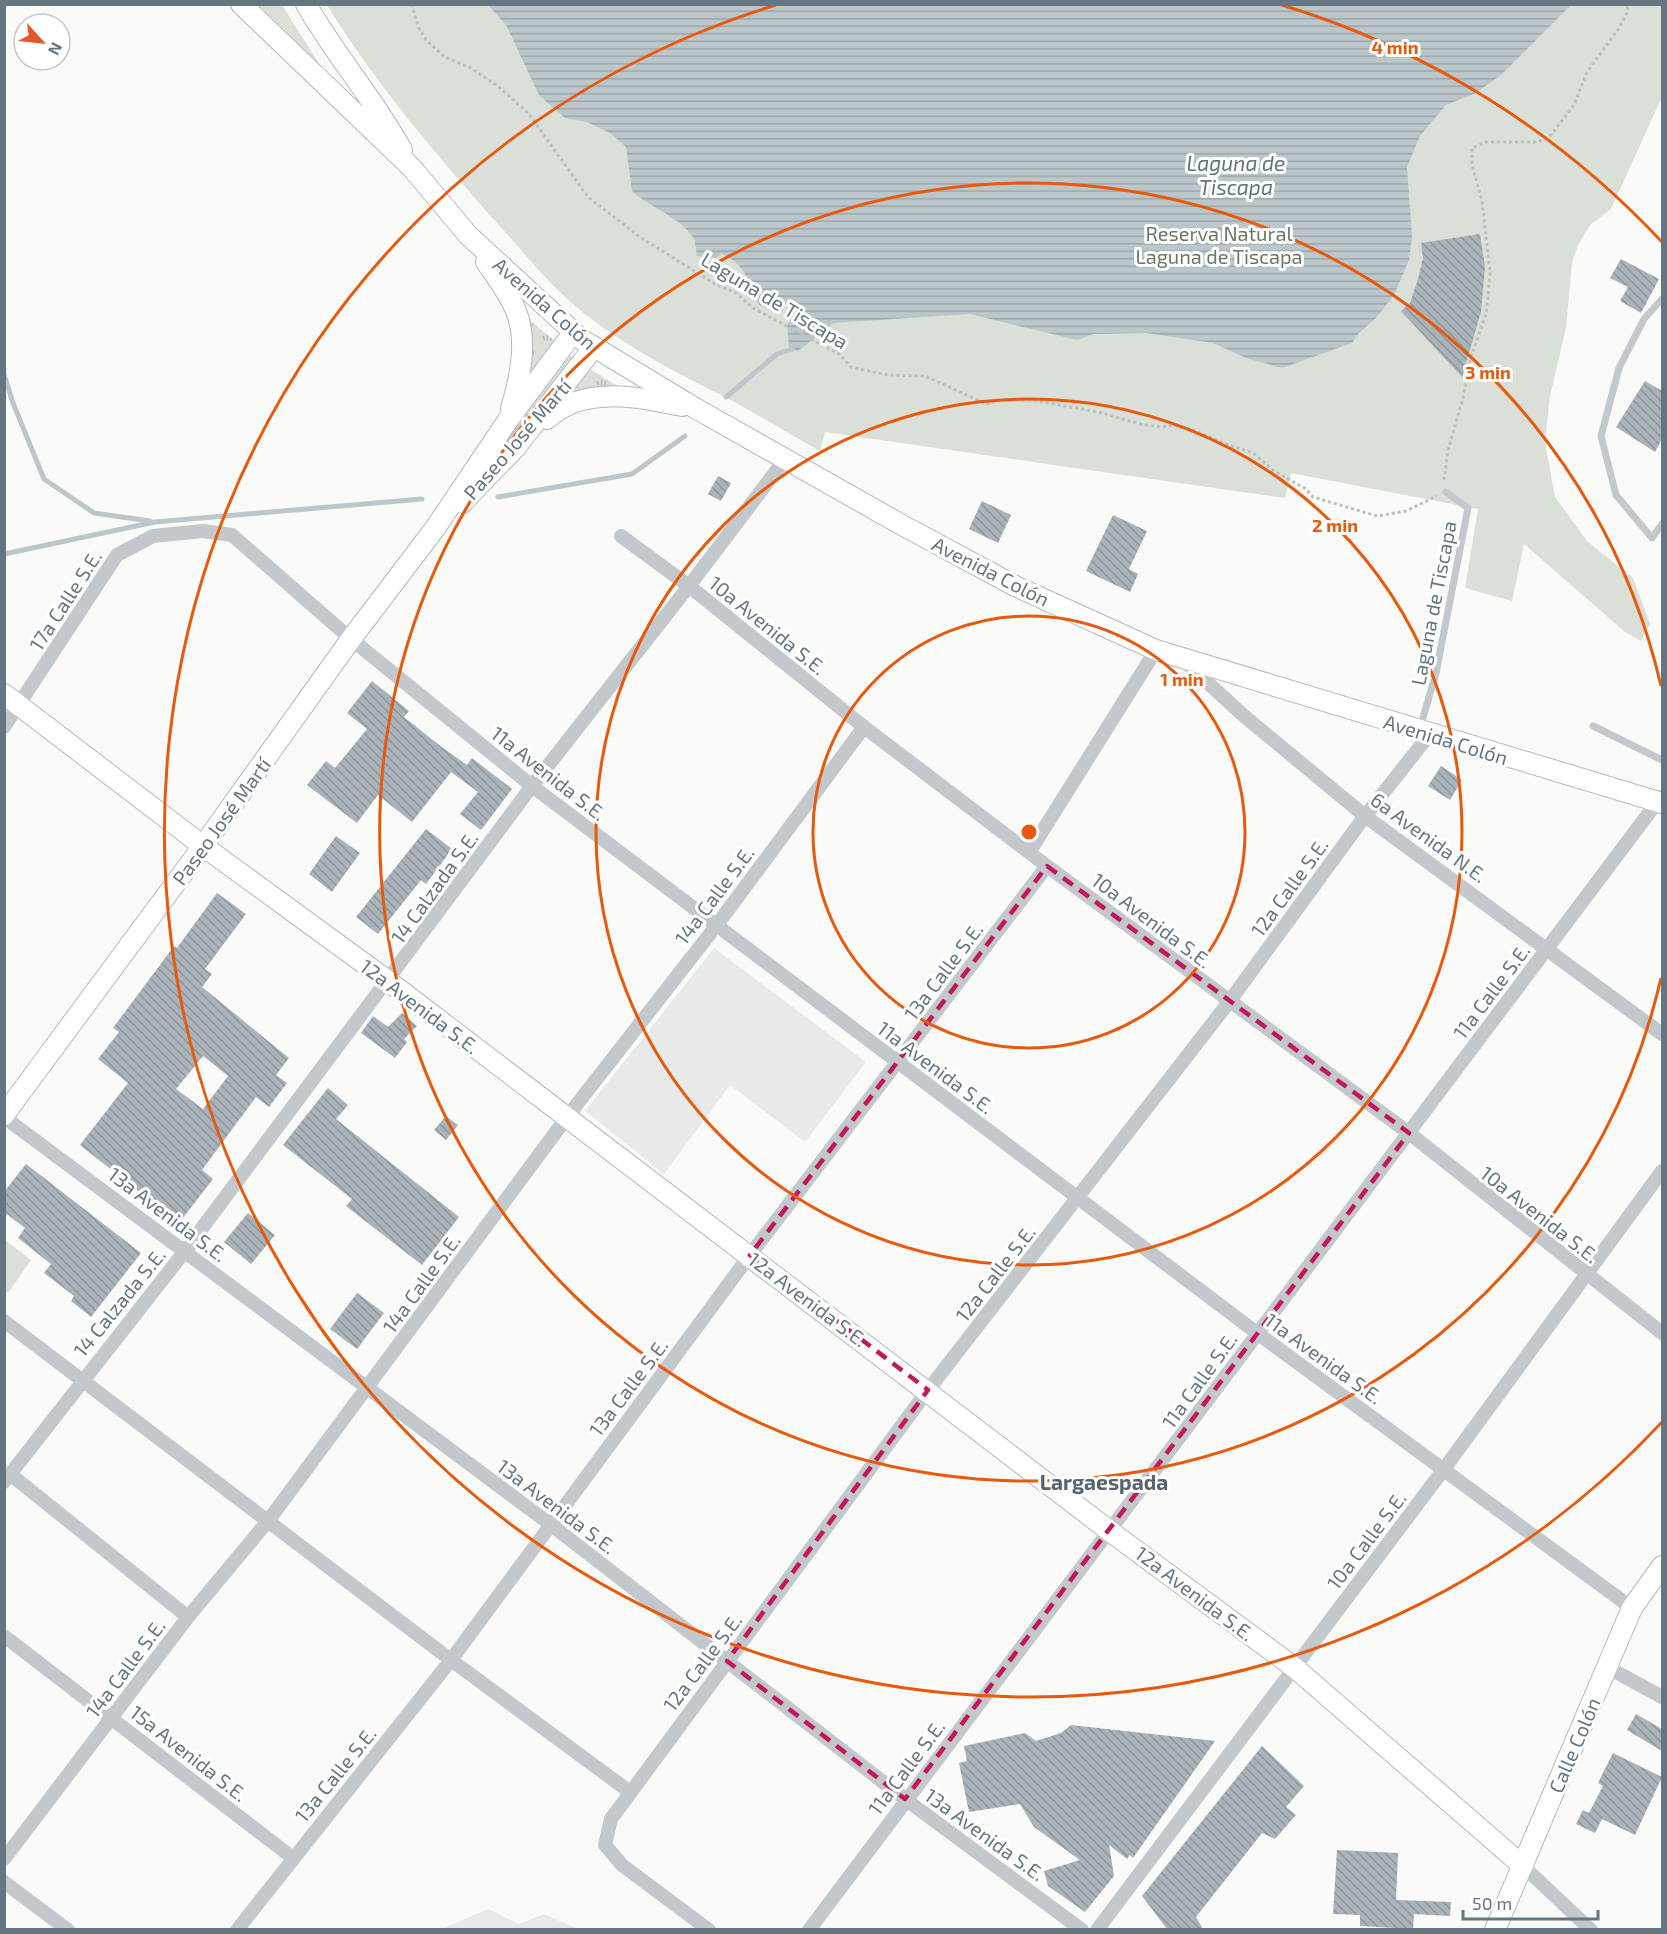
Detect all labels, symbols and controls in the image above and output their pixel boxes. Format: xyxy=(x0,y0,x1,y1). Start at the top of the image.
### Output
north arrow xyxy=(12,12,72,72)
text: 4 min xyxy=(1372,36,1419,58)
text: N xyxy=(45,40,67,59)
water label: Laguna de Tiscapa xyxy=(1187,150,1285,199)
park label: Reserva Natural Laguna de Tiscapa xyxy=(1135,221,1303,268)
street label: Laguna de Tiscapa xyxy=(697,247,853,353)
street label: Avenida Colón xyxy=(489,252,601,354)
text: 3 min xyxy=(1465,361,1511,383)
street label: Paseo José Martí xyxy=(458,373,576,504)
text: 2 min xyxy=(1312,514,1358,536)
street label: Laguna de Tiscapa xyxy=(1405,519,1461,687)
street label: Avenida Colón xyxy=(928,531,1054,611)
street label: 17a Calle S.E. xyxy=(24,545,106,655)
street label: 10a Avenida S.E. xyxy=(705,571,831,679)
text: 1 min xyxy=(1160,668,1204,690)
street label: Avenida Colón xyxy=(1381,709,1511,769)
street label: 11a Avenida S.E. xyxy=(487,721,611,825)
street label: Paseo José Martí xyxy=(167,752,276,889)
street label: 6a Avenida N.E. xyxy=(1366,787,1492,887)
centre of rings xyxy=(1019,822,1039,842)
street label: 14 Calzada S.E. xyxy=(385,826,483,948)
street label: 12a Calle S.E. xyxy=(1245,833,1333,941)
street label: 14a Calle S.E. xyxy=(669,841,759,949)
street label: 10a Avenida S.E. xyxy=(1088,867,1216,973)
street label: 13a Calle S.E. xyxy=(899,918,987,1024)
street label: 11a Calle S.E. xyxy=(1448,939,1534,1043)
street label: 12a Avenida S.E. xyxy=(356,954,484,1058)
street label: 11a Avenida S.E. xyxy=(873,1016,999,1118)
street label: 10a Avenida S.E. xyxy=(1476,1160,1604,1268)
street label: 13a Avenida S.E. xyxy=(104,1162,232,1266)
street label: 12a Calle S.E. xyxy=(950,1220,1040,1326)
street label: 14a Calle S.E. xyxy=(377,1229,465,1337)
street label: 14 Calzada S.E. xyxy=(68,1243,170,1361)
street label: 12a Avenida S.E. xyxy=(744,1247,872,1351)
street label: 11a Avenida S.E. xyxy=(1261,1307,1387,1409)
street label: 11a Calle S.E. xyxy=(1156,1327,1242,1433)
street label: 13a Calle S.E. xyxy=(584,1334,672,1440)
street label: 13a Avenida S.E. xyxy=(493,1454,621,1558)
district label: Largaespada xyxy=(1040,1469,1168,1494)
street label: 10a Calle S.E. xyxy=(1321,1486,1411,1594)
street label: 12a Avenida S.E. xyxy=(1131,1541,1259,1645)
street label: 12a Calle S.E. xyxy=(658,1609,746,1715)
street label: 14a Calle S.E. xyxy=(80,1614,170,1722)
street label: Calle Colón xyxy=(1543,1694,1605,1796)
street label: 15a Avenida S.E. xyxy=(126,1700,252,1806)
street label: 11a Calle S.E. xyxy=(863,1715,949,1819)
street label: 13a Calle S.E. xyxy=(289,1722,381,1826)
street label: 13a Avenida S.E. xyxy=(920,1782,1050,1886)
scale bar xyxy=(1463,1883,1598,1921)
text: 50 m xyxy=(1472,1892,1512,1914)

